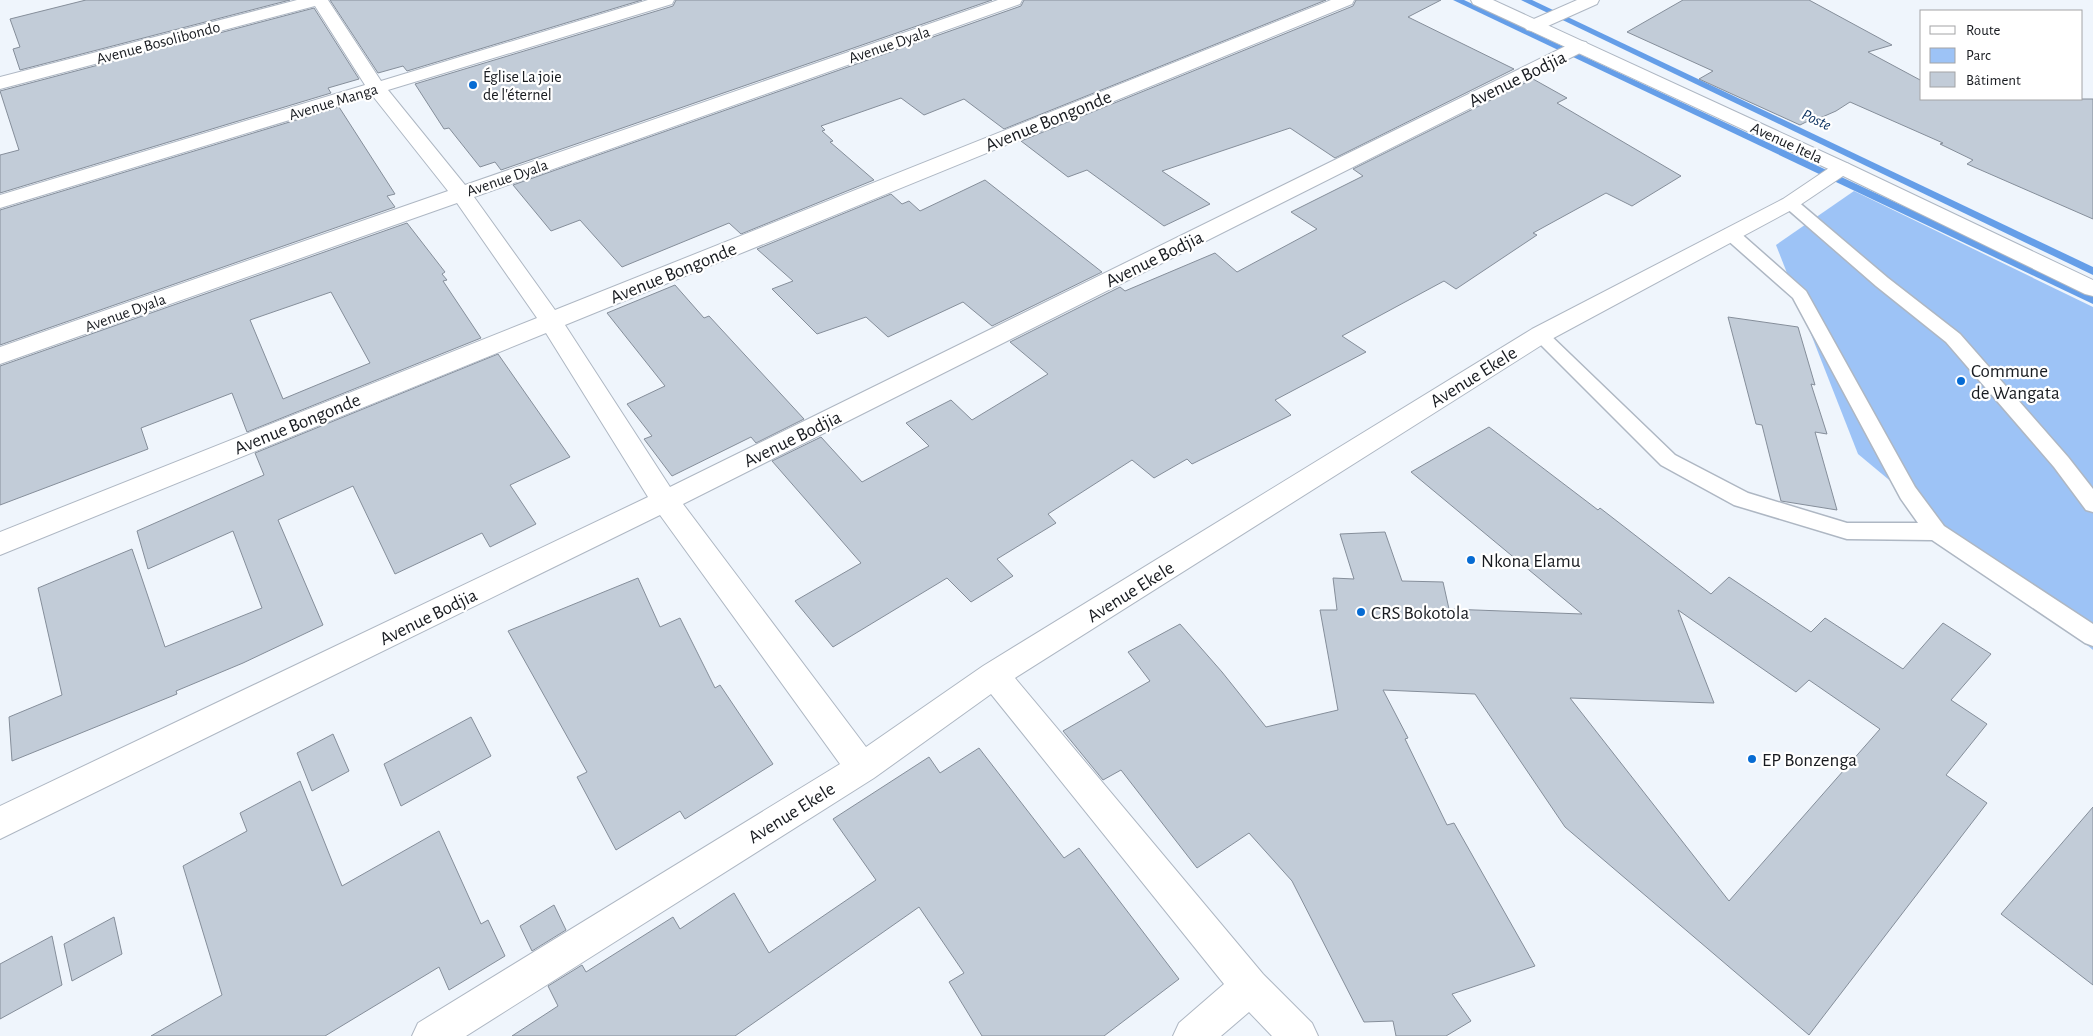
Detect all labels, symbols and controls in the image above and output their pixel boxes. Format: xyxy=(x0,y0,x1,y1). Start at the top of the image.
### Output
legend xyxy=(1920,10,2083,100)
street label: Avenue Bosolibondo xyxy=(95,19,222,67)
text: Route xyxy=(1966,23,2000,38)
street label: Avenue Dyala xyxy=(847,24,932,67)
street label: Avenue Bodjia xyxy=(1466,47,1570,111)
text: Parc xyxy=(1966,48,1991,63)
place label: Église La joie de l'éternel xyxy=(483,67,562,103)
text: Bâtiment xyxy=(1966,73,2021,88)
marker: Église La joie de l'éternel xyxy=(467,79,479,91)
street label: Avenue Manga xyxy=(287,81,380,123)
street label: Avenue Bongonde xyxy=(983,87,1114,155)
water label: Poste xyxy=(1800,106,1834,134)
street label: Avenue Itela xyxy=(1748,119,1825,166)
street label: Avenue Dyala xyxy=(465,157,550,200)
street label: Avenue Bodjia xyxy=(1103,227,1207,291)
street label: Avenue Bongonde xyxy=(608,239,739,307)
street label: Avenue Dyala xyxy=(83,291,168,336)
street label: Avenue Ekele xyxy=(1427,343,1520,411)
place label: Commune de Wangata xyxy=(1971,362,2060,403)
marker: Commune de Wangata xyxy=(1955,375,1967,387)
street label: Avenue Bongonde xyxy=(232,390,363,458)
street label: Avenue Bodjia xyxy=(741,407,845,471)
place label: Nkona Elamu xyxy=(1481,552,1581,571)
marker: Nkona Elamu xyxy=(1465,554,1477,566)
street label: Avenue Ekele xyxy=(1084,558,1177,626)
street label: Avenue Bodjia xyxy=(377,585,481,649)
place label: CRS Bokotola xyxy=(1371,604,1469,623)
marker: CRS Bokotola xyxy=(1355,606,1367,618)
place label: EP Bonzenga xyxy=(1762,751,1857,770)
marker: EP Bonzenga xyxy=(1746,753,1758,765)
street label: Avenue Ekele xyxy=(745,779,838,847)

